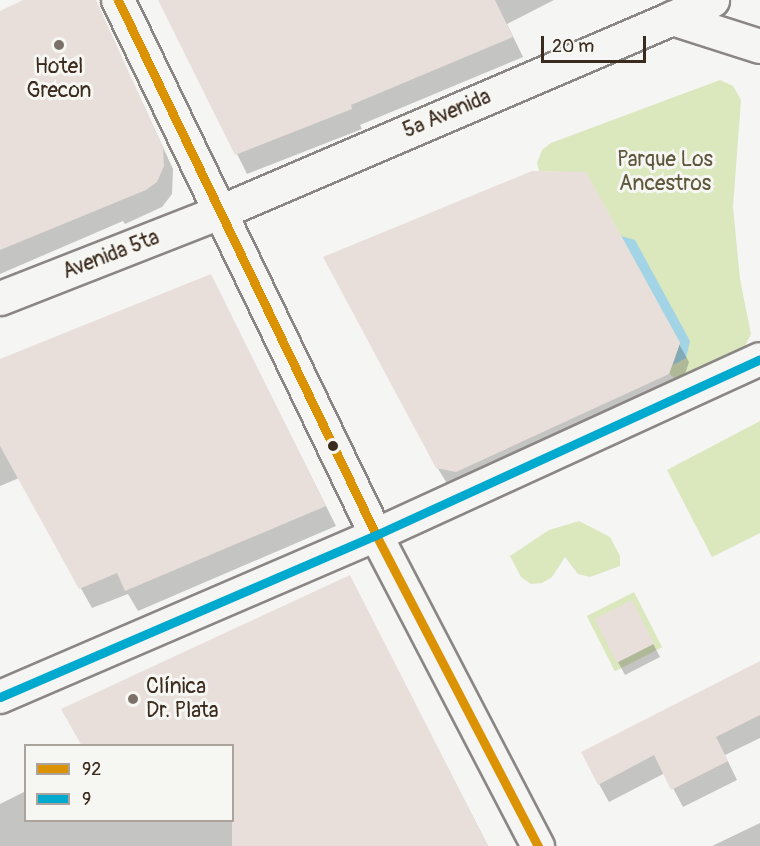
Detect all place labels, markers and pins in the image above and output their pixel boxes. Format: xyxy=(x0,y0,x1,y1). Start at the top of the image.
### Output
marker: Hotel Grecon xyxy=(52,38,66,52)
place label: Hotel Grecon xyxy=(27,54,91,104)
unlabelled marker xyxy=(327,440,339,452)
place label: Clínica Dr. Plata xyxy=(146,674,219,724)
marker: Clínica Dr. Plata xyxy=(124,690,142,708)

